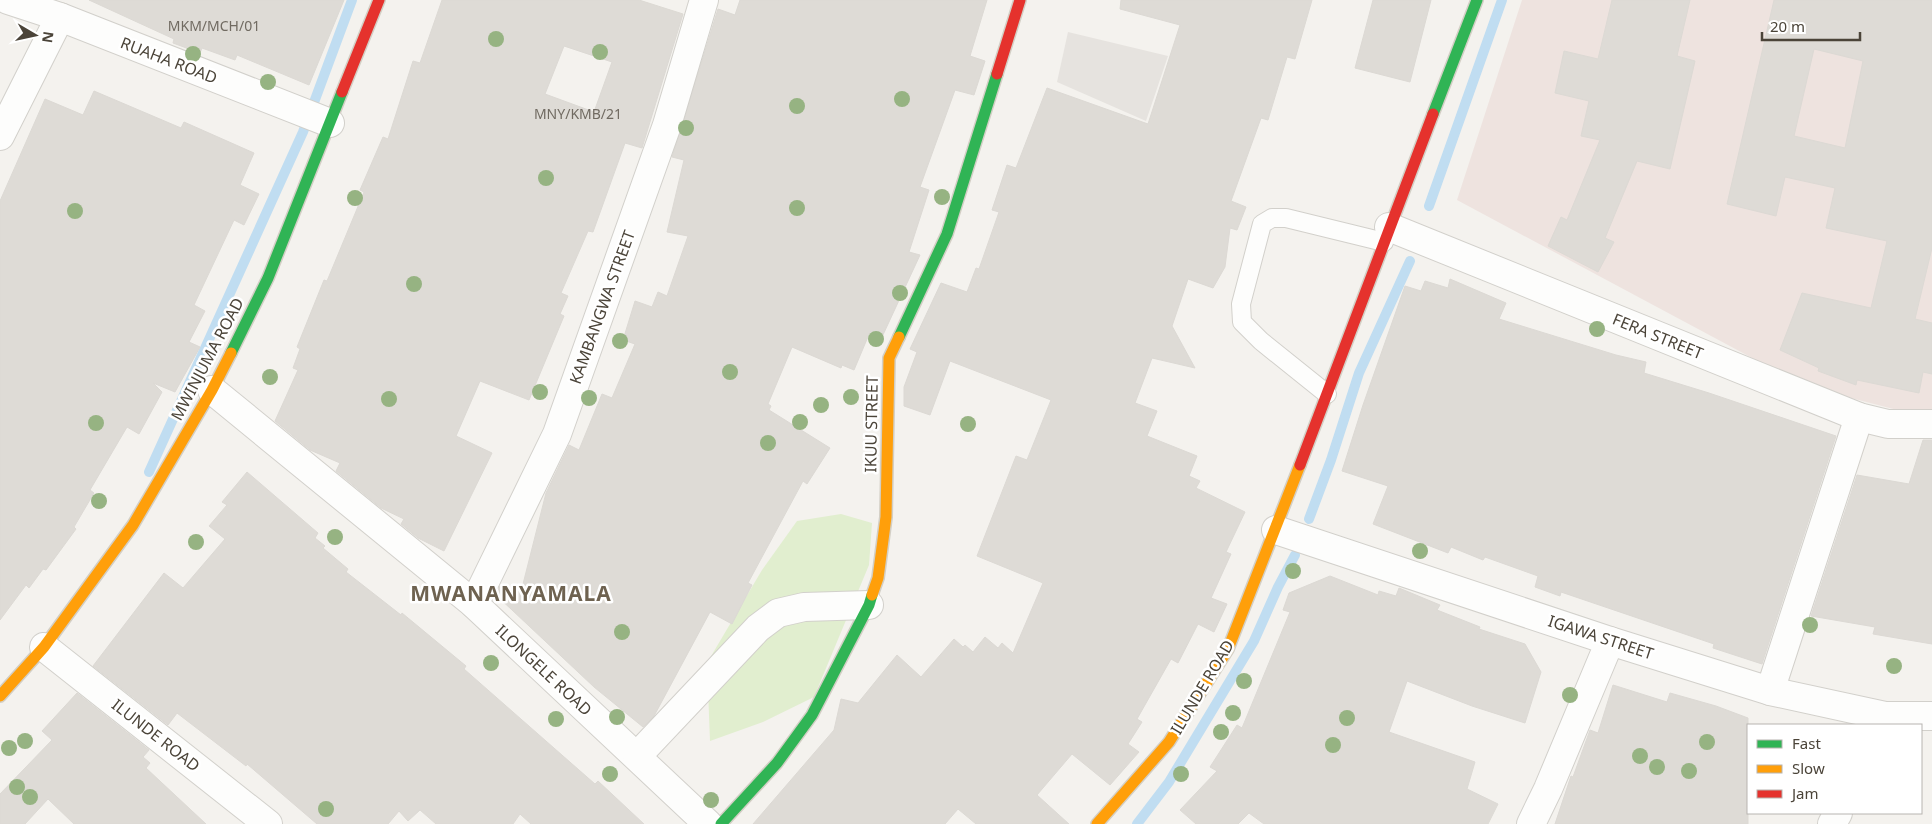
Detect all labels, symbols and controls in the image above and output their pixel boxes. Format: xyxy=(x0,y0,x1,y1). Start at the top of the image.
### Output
north arrow xyxy=(10,10,60,60)
scale bar xyxy=(1762,10,1860,42)
house number: MKM/MCH/01 xyxy=(168,16,260,35)
text: 20 m xyxy=(1770,16,1805,36)
text: N xyxy=(38,30,59,44)
street label: RUAHA ROAD xyxy=(117,31,221,89)
house number: MNY/KMB/21 xyxy=(534,104,622,123)
street label: KAMBANGWA STREET xyxy=(564,227,640,387)
street label: MWINJUMA ROAD xyxy=(165,294,249,424)
street label: FERA STREET xyxy=(1609,308,1707,364)
street label: IKUU STREET xyxy=(859,375,883,473)
district label: MWANANYAMALA xyxy=(410,579,612,607)
street label: IGAWA STREET xyxy=(1545,610,1657,664)
street label: ILONGELE ROAD xyxy=(491,620,597,720)
street label: ILUNDE ROAD xyxy=(1165,636,1239,738)
street label: ILUNDE ROAD xyxy=(107,694,205,776)
legend xyxy=(1747,724,1922,814)
text: Fast xyxy=(1792,733,1821,753)
text: Slow xyxy=(1792,758,1825,778)
text: Jam xyxy=(1790,783,1819,803)

